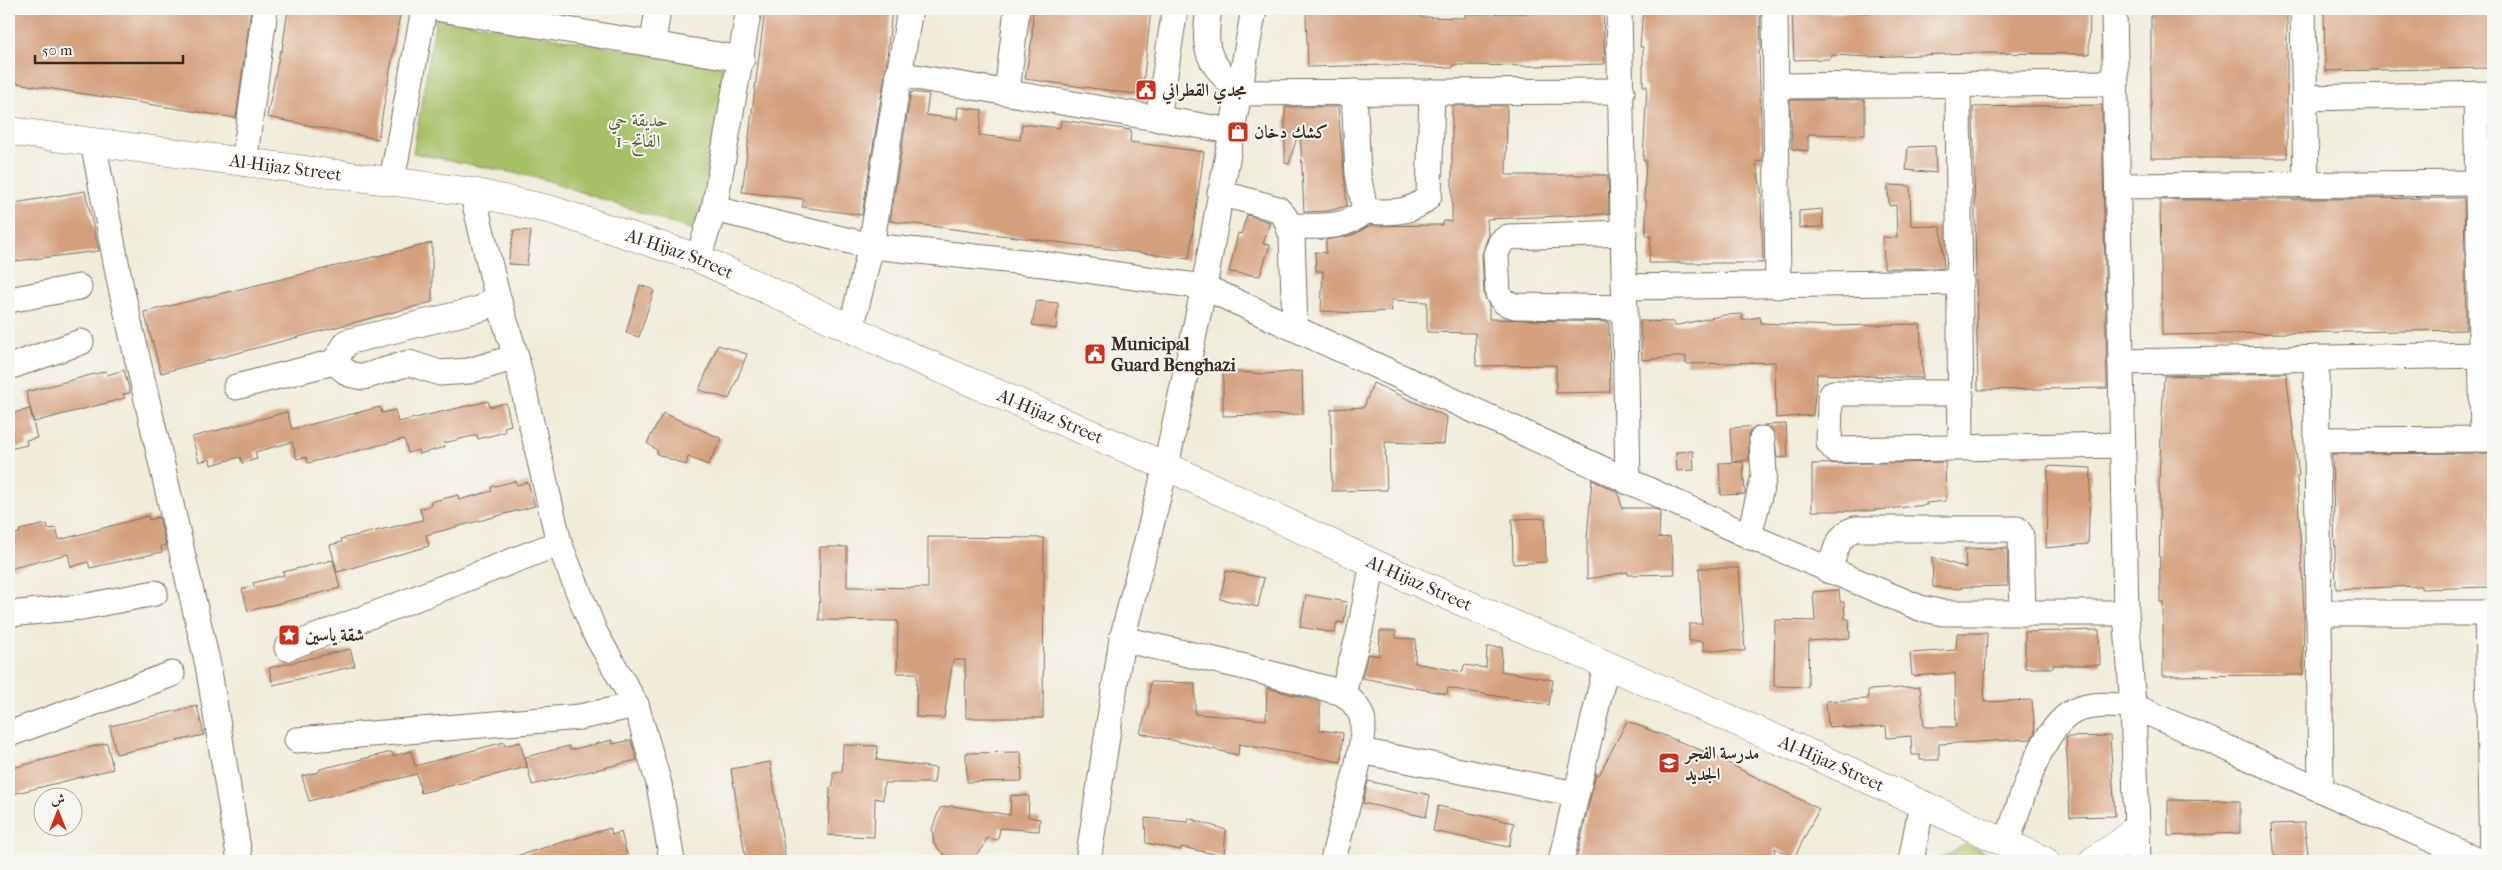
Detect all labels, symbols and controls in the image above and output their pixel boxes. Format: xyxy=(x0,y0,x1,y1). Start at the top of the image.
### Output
scale bar xyxy=(35,32,182,64)
text: 50 m xyxy=(42,41,73,59)
public building icon: مجدي القطراني xyxy=(1134,78,1158,102)
place label: مجدي القطراني xyxy=(1161,80,1247,105)
park label: حديقة حي الفاتح -1 xyxy=(608,110,668,157)
shop icon: كشك دخان xyxy=(1226,120,1250,144)
place label: كشك دخان xyxy=(1254,122,1328,143)
street label: Al-Hijaz Street xyxy=(227,150,344,185)
street label: Al-Hijaz Street xyxy=(622,224,737,284)
place label: Municipal Guard Benghazi xyxy=(1110,334,1236,376)
public building icon: Municipal Guard Benghazi xyxy=(1083,342,1107,366)
street label: Al-Hijaz Street xyxy=(993,384,1107,449)
street label: Al-Hijaz Street xyxy=(1362,550,1476,616)
place icon: شقة ياسين xyxy=(277,623,301,647)
place label: شقة ياسين xyxy=(305,625,364,646)
street label: Al-Hijaz Street xyxy=(1775,731,1888,796)
place label: مدرسة الفجر الجديد xyxy=(1683,743,1760,785)
school or university icon: مدرسة الفجر الجديد xyxy=(1657,751,1681,775)
north arrow xyxy=(32,788,82,838)
text: ش xyxy=(51,791,65,808)

